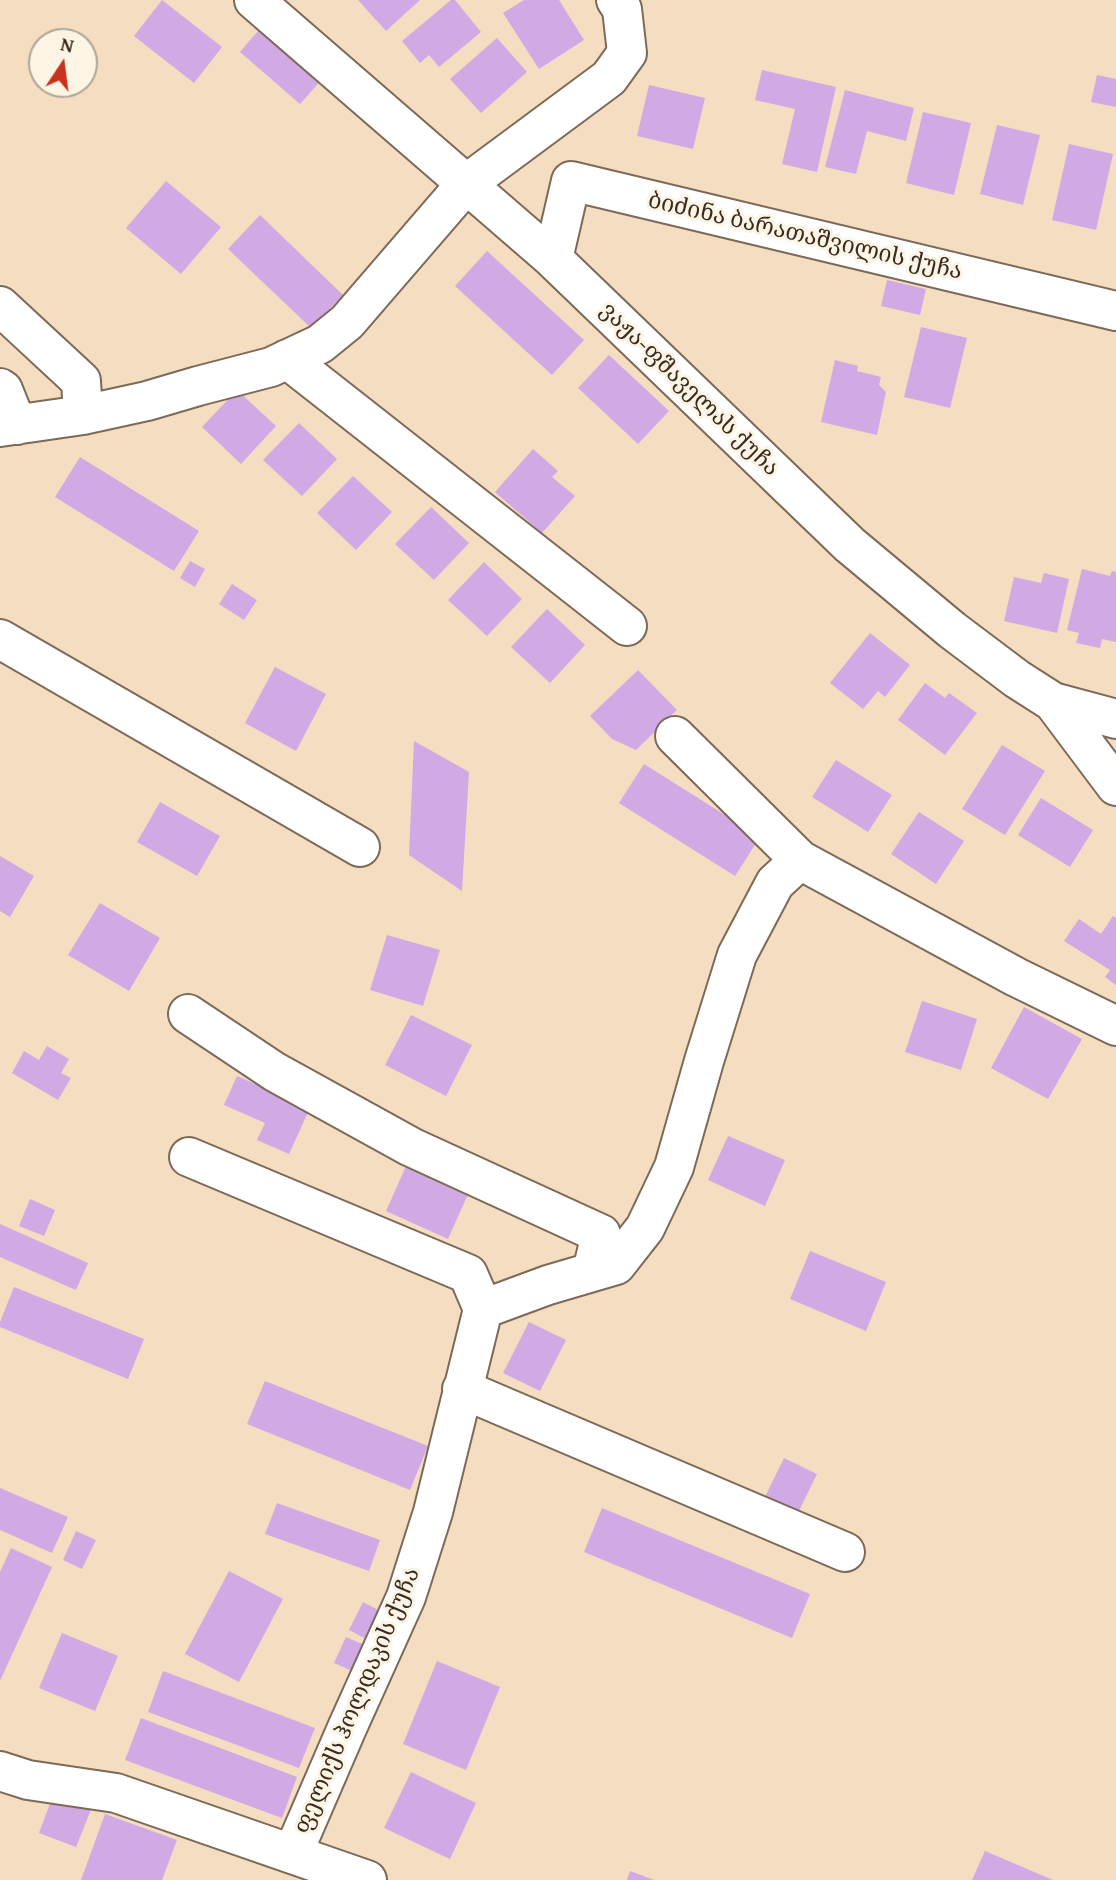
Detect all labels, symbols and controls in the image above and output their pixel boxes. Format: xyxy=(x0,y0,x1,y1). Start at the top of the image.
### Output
north arrow xyxy=(28,28,98,98)
text: N xyxy=(58,29,77,60)
street label: ბიძინა ბარათაშვილის ქუჩა xyxy=(645,187,965,287)
street label: ვაჟა-ფშაველას ქუჩა xyxy=(594,297,784,483)
street label: ფელიქს ჰოლდაკის ქუჩა xyxy=(289,1564,427,1838)

